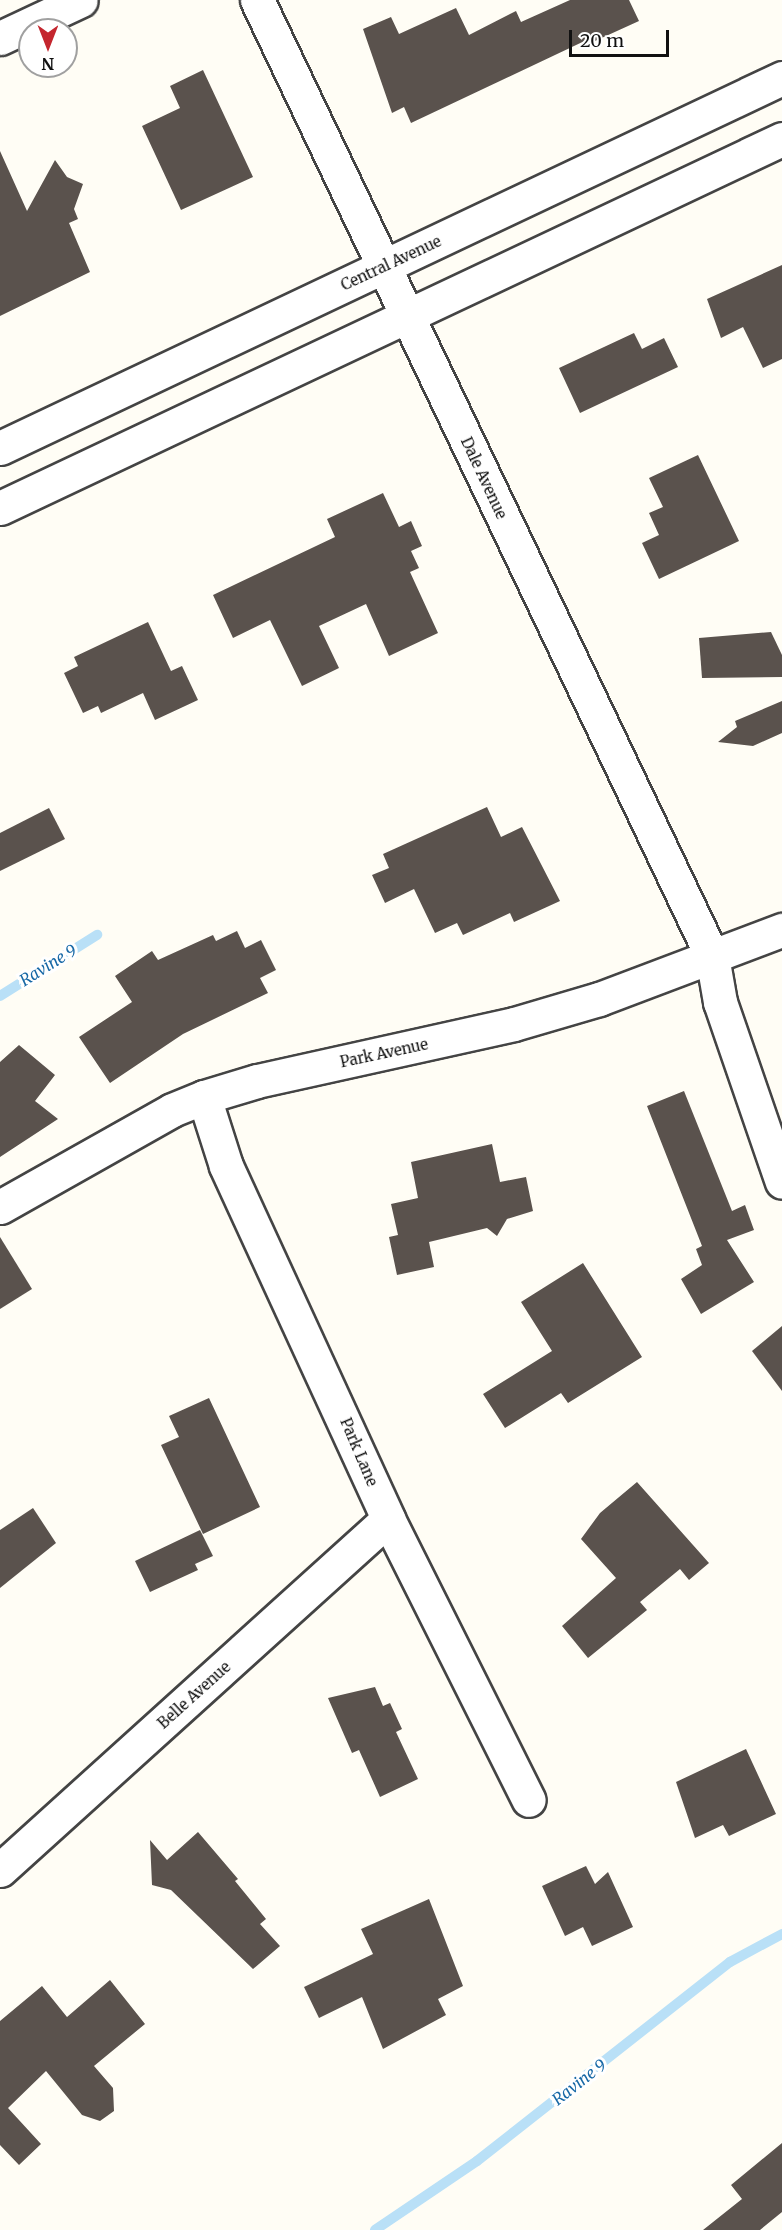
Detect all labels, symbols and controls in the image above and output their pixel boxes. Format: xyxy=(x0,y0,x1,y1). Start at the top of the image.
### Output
north arrow xyxy=(18,18,78,78)
scale bar xyxy=(572,18,672,56)
text: 20 m xyxy=(580,29,624,52)
text: N xyxy=(42,54,54,74)
street label: Central Avenue xyxy=(338,232,444,294)
street label: Dale Avenue xyxy=(457,434,511,522)
water label: Ravine 9 xyxy=(16,940,80,990)
street label: Park Avenue xyxy=(338,1035,430,1071)
street label: Park Lane xyxy=(337,1415,381,1489)
street label: Belle Avenue xyxy=(154,1658,234,1732)
water label: Ravine 9 xyxy=(548,2055,610,2109)

